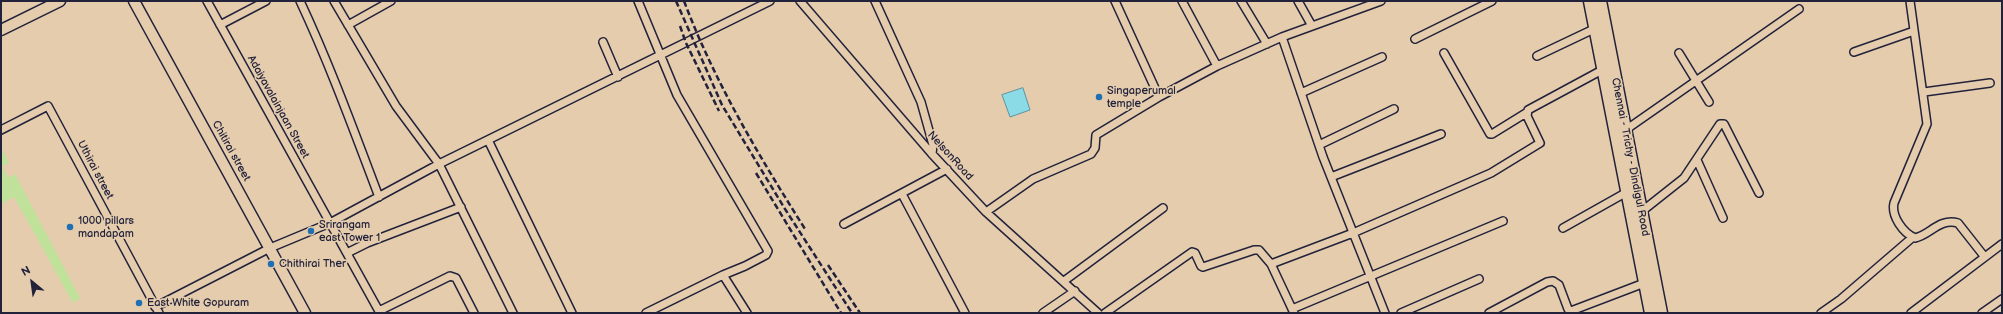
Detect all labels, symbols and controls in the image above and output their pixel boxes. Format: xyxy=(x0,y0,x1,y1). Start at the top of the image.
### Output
street label: Adaiyavalainjaan Street xyxy=(244,53,312,161)
street label: Chennai - Trichy - Dindigul Road xyxy=(1608,77,1652,237)
place label: Singaperumal temple xyxy=(1107,84,1176,110)
marker: Singaperumal temple xyxy=(1094,92,1104,102)
street label: Chitirai street xyxy=(209,119,253,183)
street label: NelsonRoad xyxy=(924,129,976,183)
street label: Uthirai street xyxy=(74,138,116,202)
place label: 1000 pillars mandapam xyxy=(78,214,134,240)
place label: Srirangam east Tower 1 xyxy=(319,218,380,244)
marker: 1000 pillars mandapam xyxy=(65,222,75,232)
marker: Srirangam east Tower 1 xyxy=(306,226,316,236)
place label: Chithirai Ther xyxy=(279,257,346,271)
marker: Chithirai Ther xyxy=(266,259,276,269)
north arrow xyxy=(12,262,52,302)
text: N xyxy=(19,263,33,279)
place label: East White Gopuram xyxy=(147,296,249,310)
marker: East White Gopuram xyxy=(134,298,144,308)

